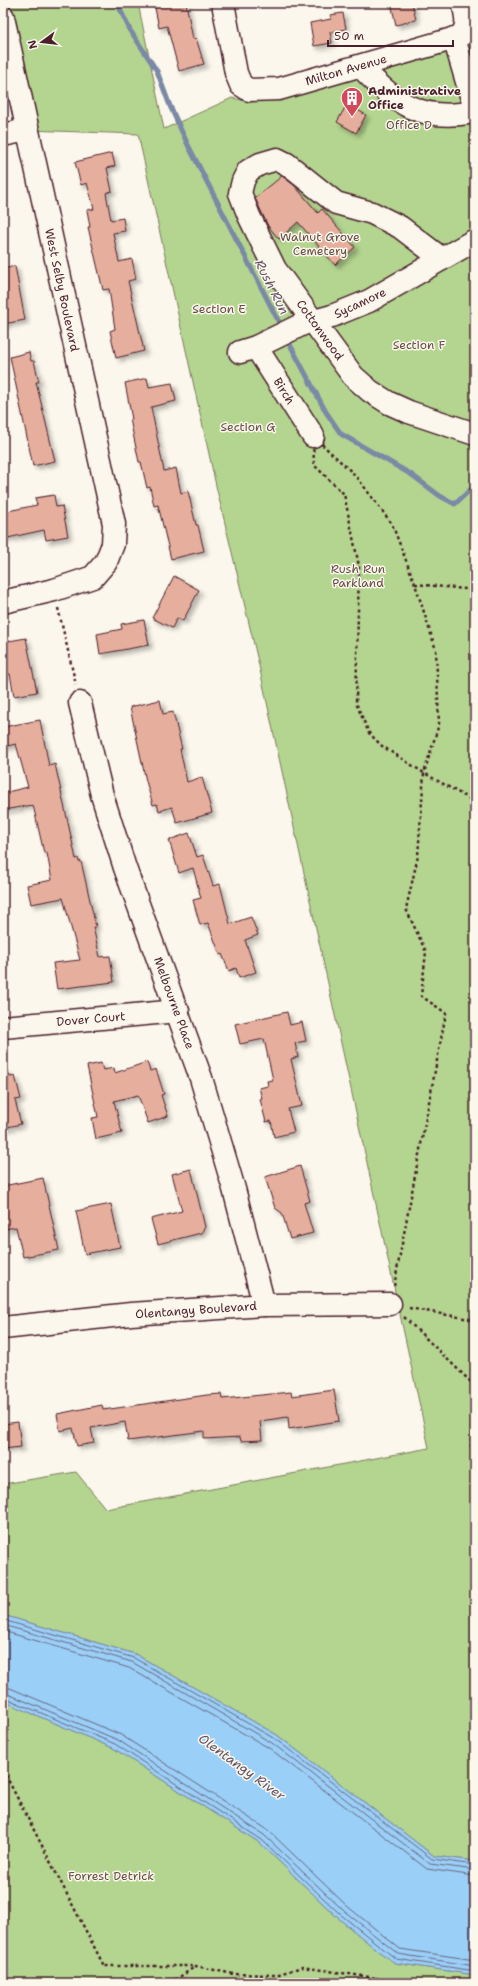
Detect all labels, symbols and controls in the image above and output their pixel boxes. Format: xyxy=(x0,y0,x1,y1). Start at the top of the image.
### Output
north arrow xyxy=(22,22,62,62)
scale bar xyxy=(328,22,453,48)
text: 50 m xyxy=(334,28,364,44)
text: N xyxy=(24,38,41,51)
street label: Milton Avenue xyxy=(303,51,389,89)
place label: Administrative Office xyxy=(368,83,461,113)
building icon: Administrative Office xyxy=(339,85,365,118)
park label: Office D xyxy=(386,117,432,133)
street label: West Selby Boulevard xyxy=(41,227,83,353)
park label: Walnut Grove Cemetery xyxy=(280,229,360,259)
water label: Rush Run xyxy=(251,257,293,317)
street label: Sycamore xyxy=(331,284,389,322)
street label: Cottonwood xyxy=(293,297,348,364)
park label: Section E xyxy=(192,301,246,317)
park label: Section F xyxy=(393,337,445,353)
street label: Birch xyxy=(270,375,298,407)
park label: Section G xyxy=(221,419,275,435)
park label: Rush Run Parkland xyxy=(331,561,385,591)
street label: Melbourne Place xyxy=(150,955,198,1052)
street label: Dover Court xyxy=(56,1008,126,1030)
street label: Olentangy Boulevard xyxy=(135,1298,258,1322)
water label: Olentangy River xyxy=(195,1730,289,1805)
park label: Forrest Detrick xyxy=(68,1868,154,1884)

